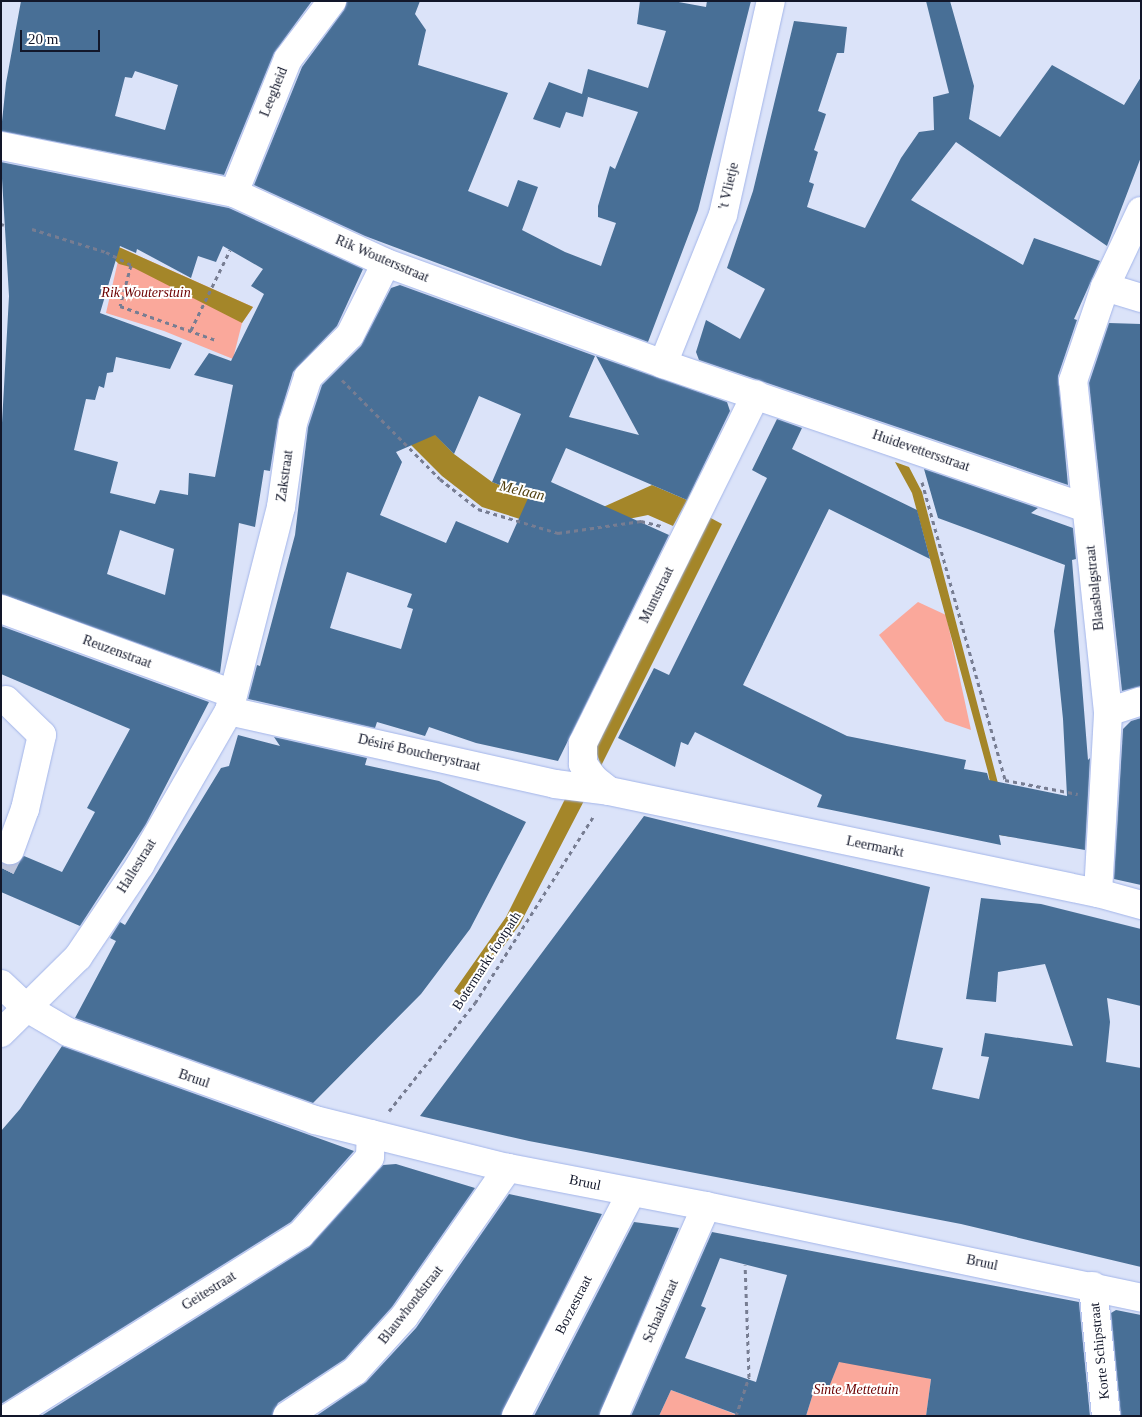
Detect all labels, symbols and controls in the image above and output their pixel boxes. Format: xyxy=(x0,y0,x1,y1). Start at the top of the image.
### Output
scale bar xyxy=(22,20,102,52)
text: 20 m xyxy=(28,31,58,47)
street label: Leegheid xyxy=(256,65,292,119)
street label: 't Vlietje xyxy=(715,161,743,211)
street label: Rik Woutersstraat xyxy=(333,232,431,286)
park label: Rik Wouterstuin xyxy=(101,285,191,301)
street label: Huidevettersstraat xyxy=(870,426,972,476)
street label: Zakstraat xyxy=(273,449,297,503)
water label: Melaan xyxy=(498,477,546,505)
street label: Blaasbalgstraat xyxy=(1082,545,1108,631)
street label: Muntstraat xyxy=(636,564,678,626)
street label: Reuzenstraat xyxy=(80,632,154,672)
street label: Désiré Boucherystraat xyxy=(356,731,482,775)
street label: Leermarkt xyxy=(845,833,905,861)
street label: Hallestraat xyxy=(114,836,160,896)
street label: Botermarkt footpath xyxy=(449,909,525,1013)
street label: Bruul xyxy=(176,1066,212,1092)
street label: Bruul xyxy=(568,1171,602,1195)
street label: Bruul xyxy=(965,1251,999,1275)
street label: Blauwhondstraat xyxy=(375,1262,447,1348)
street label: Geitestraat xyxy=(179,1268,239,1314)
street label: Borzestraat xyxy=(552,1273,596,1337)
street label: Schaalstraat xyxy=(640,1277,682,1345)
street label: Korte Schipstraat xyxy=(1087,1302,1113,1400)
park label: Sinte Mettetuin xyxy=(813,1382,899,1398)

